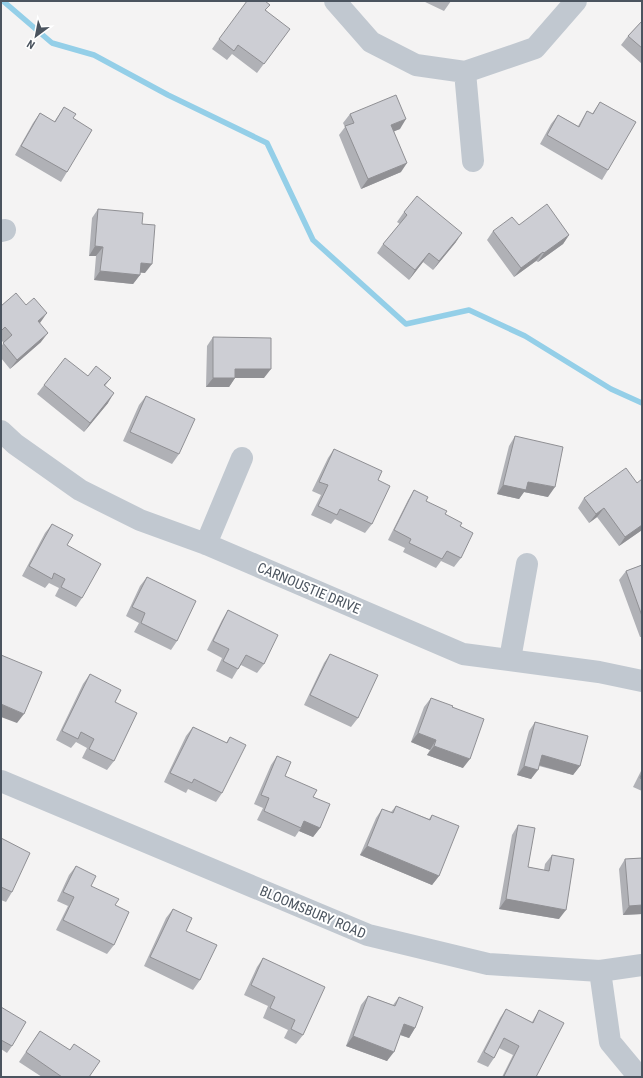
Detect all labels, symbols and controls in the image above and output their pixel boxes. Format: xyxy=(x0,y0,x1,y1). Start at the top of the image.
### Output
north arrow xyxy=(16,16,56,56)
text: N xyxy=(24,37,37,51)
street label: CARNOUSTIE DRIVE xyxy=(255,559,363,617)
street label: BLOOMSBURY ROAD xyxy=(258,882,368,942)

